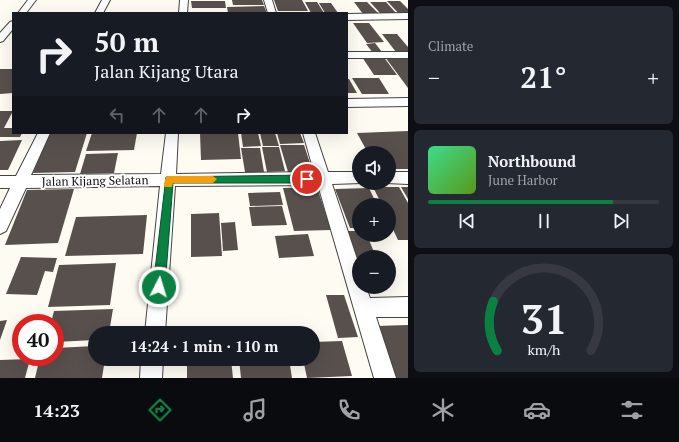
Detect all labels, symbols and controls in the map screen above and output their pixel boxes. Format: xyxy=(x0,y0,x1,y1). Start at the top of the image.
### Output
text: 50 m xyxy=(94,23,159,60)
icon: right xyxy=(28,28,80,80)
text: Climate xyxy=(428,37,473,55)
text: 21° xyxy=(520,57,567,97)
text: Jalan Kijang Utara xyxy=(94,59,239,83)
text: − xyxy=(428,63,440,92)
text: + xyxy=(647,63,659,92)
icon: left xyxy=(106,104,128,126)
icon: ahead xyxy=(148,104,170,126)
icon: ahead xyxy=(190,104,212,126)
icon: right xyxy=(232,104,254,126)
map controls xyxy=(352,146,396,294)
button: sound xyxy=(352,146,396,190)
text: Northbound xyxy=(488,151,576,171)
pin xyxy=(290,162,324,196)
icon: arrive xyxy=(296,168,318,190)
text: June Harbor xyxy=(488,171,558,189)
street label: Jalan Kijang Selatan xyxy=(41,172,149,189)
button: + xyxy=(352,198,396,242)
icon: previous xyxy=(456,210,478,232)
icon: pause xyxy=(533,210,555,232)
icon: next xyxy=(610,210,632,232)
button: − xyxy=(352,250,396,294)
position arrow xyxy=(138,266,180,308)
text: 31 xyxy=(520,291,567,346)
speed limit sign: 40 xyxy=(12,314,64,366)
text: 14:24 · 1 min · 110 m xyxy=(130,336,278,356)
text: km/h xyxy=(527,340,561,359)
icon: directions xyxy=(146,396,174,424)
icon: music xyxy=(241,396,269,424)
icon: phone xyxy=(335,396,363,424)
icon: climate xyxy=(429,396,457,424)
icon: car xyxy=(523,396,551,424)
icon: filters xyxy=(618,396,646,424)
text: 14:23 xyxy=(33,398,80,422)

